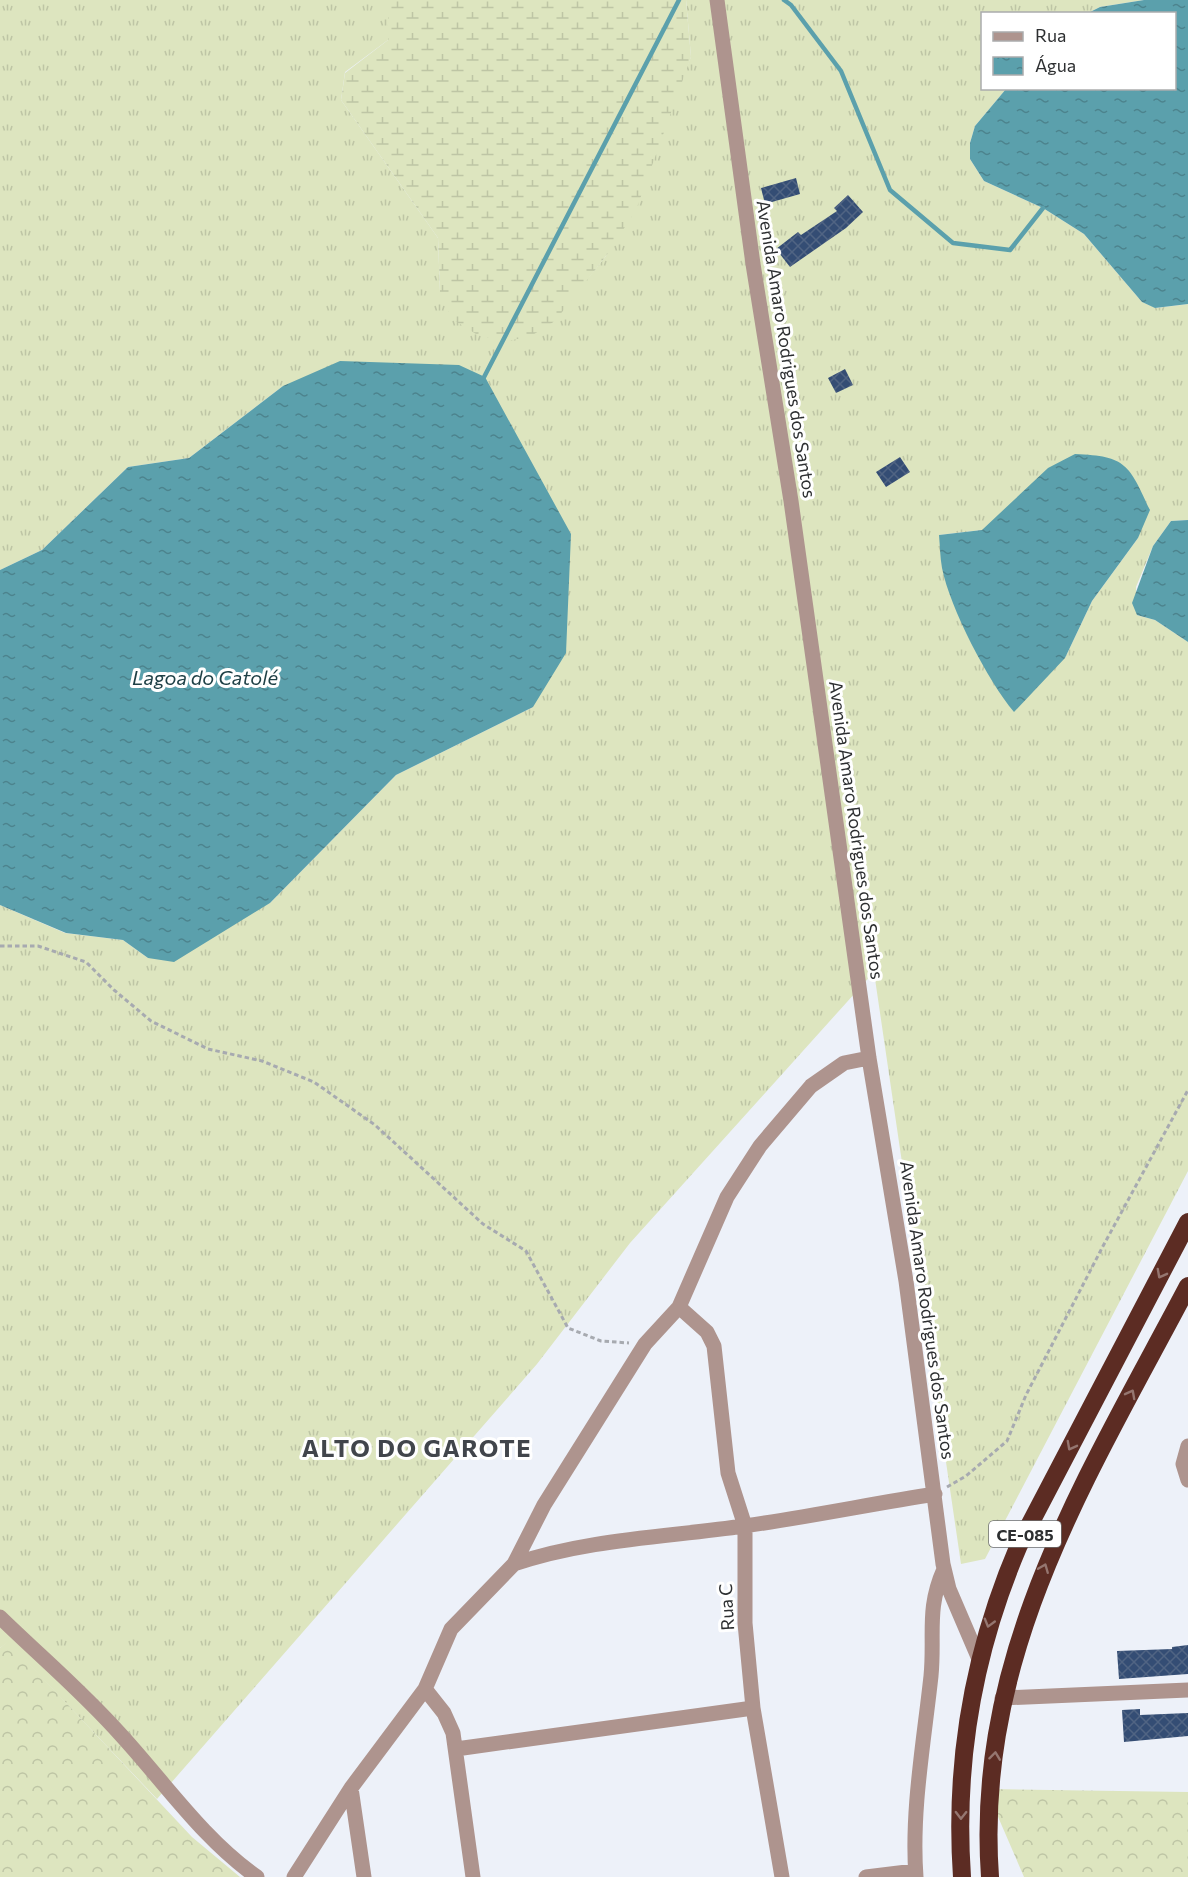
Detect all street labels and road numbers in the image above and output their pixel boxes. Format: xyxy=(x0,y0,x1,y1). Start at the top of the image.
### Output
street label: Avenida Amaro Rodrigues dos Santos xyxy=(753,199,821,499)
street label: Avenida Amaro Rodrigues dos Santos xyxy=(825,679,889,981)
street label: Avenida Amaro Rodrigues dos Santos xyxy=(896,1159,960,1461)
road number: CE-085 xyxy=(989,1521,1061,1547)
street label: Rua C xyxy=(714,1583,738,1631)

